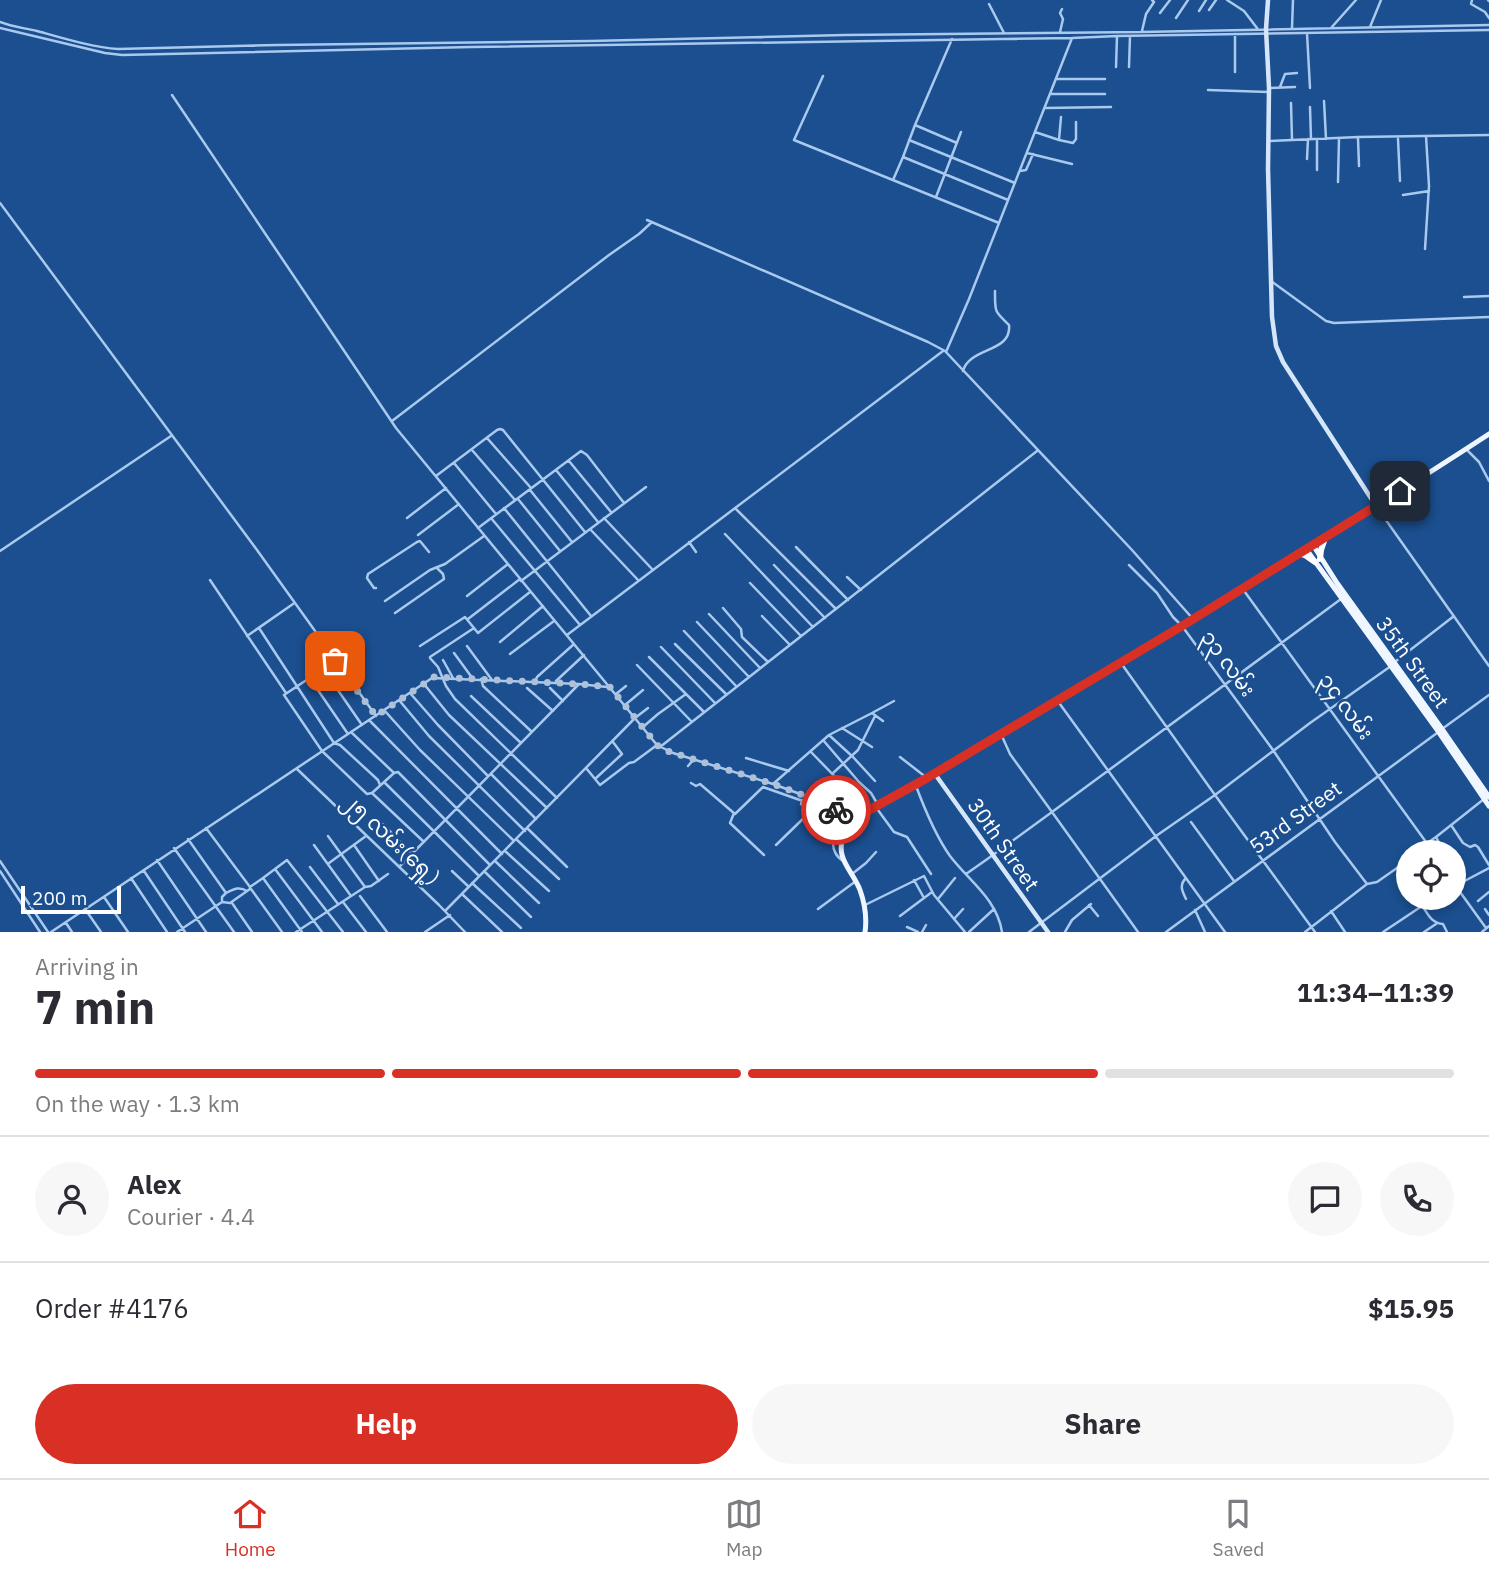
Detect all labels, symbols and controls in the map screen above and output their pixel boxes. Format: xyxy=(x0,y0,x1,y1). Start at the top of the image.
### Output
pin xyxy=(1370,461,1430,521)
icon: home xyxy=(1381,472,1419,510)
street label: 35th Street xyxy=(1370,610,1456,714)
street label: ၃၃ လမ်း xyxy=(1192,623,1263,704)
pin xyxy=(305,631,365,691)
icon: bag xyxy=(316,642,354,680)
street label: ၃၄ လမ်း xyxy=(1310,666,1381,747)
street label: 53rd Street xyxy=(1243,774,1347,860)
courier xyxy=(801,775,871,845)
street label: ၂၅ လမ်း(ရှေ့) xyxy=(334,785,448,893)
icon: bike xyxy=(817,791,855,829)
street label: 30th Street xyxy=(962,792,1046,896)
map controls xyxy=(1396,840,1466,910)
button: locate xyxy=(1396,840,1466,910)
scale bar xyxy=(21,883,121,915)
text: 200 m xyxy=(32,886,87,910)
text: Arriving in xyxy=(35,951,139,981)
text: 11:34–11:39 xyxy=(1297,975,1454,1009)
text: 7 min xyxy=(35,977,155,1037)
text: On the way · 1.3 km xyxy=(35,1088,240,1118)
button: person xyxy=(35,1162,109,1236)
button: chat xyxy=(1288,1162,1362,1236)
button: phone xyxy=(1380,1162,1454,1236)
text: Alex xyxy=(127,1167,181,1201)
text: Courier · 4.4 xyxy=(127,1201,255,1231)
text: Order #4176 xyxy=(35,1291,189,1325)
text: $15.95 xyxy=(1368,1291,1454,1325)
button: Help xyxy=(35,1384,738,1464)
button: Share xyxy=(752,1384,1454,1464)
tab: Home xyxy=(225,1495,276,1561)
tab: Map xyxy=(725,1495,763,1561)
tab: Saved xyxy=(1213,1495,1264,1561)

